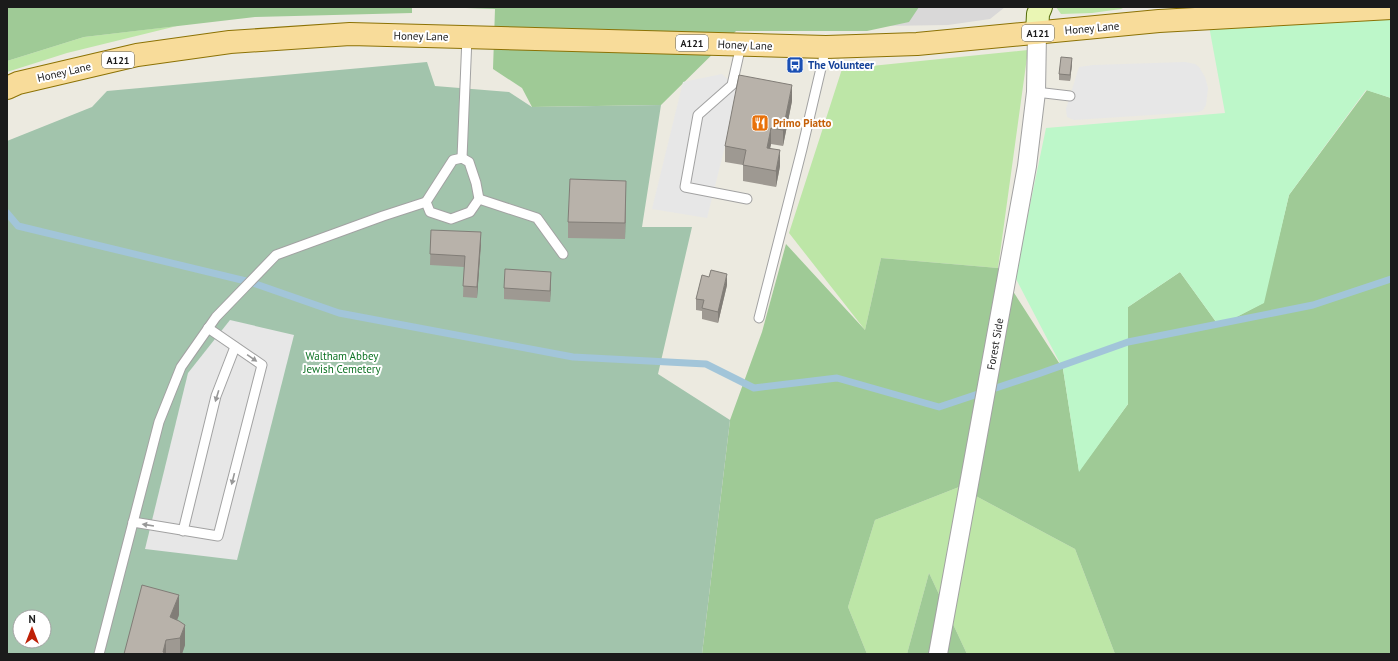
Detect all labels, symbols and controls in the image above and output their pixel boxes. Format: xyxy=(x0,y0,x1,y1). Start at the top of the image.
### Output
street label: Honey Lane xyxy=(1064,19,1120,37)
road number: A121 xyxy=(1022,25,1054,41)
street label: Honey Lane xyxy=(393,29,449,43)
road number: A121 xyxy=(676,35,708,51)
street label: Honey Lane xyxy=(717,37,773,53)
road number: A121 xyxy=(102,52,134,68)
bus stop icon: The Volunteer xyxy=(785,55,805,75)
place label: The Volunteer xyxy=(808,58,874,72)
street label: Honey Lane xyxy=(36,59,93,85)
restaurant icon: Primo Piatto xyxy=(750,113,770,133)
place label: Primo Piatto xyxy=(773,116,832,130)
street label: Forest Side xyxy=(984,317,1007,371)
park label: Waltham Abbey Jewish Cemetery xyxy=(302,349,382,376)
one-way arrow xyxy=(246,354,257,362)
one-way arrow xyxy=(213,391,219,403)
one-way arrow xyxy=(229,473,235,485)
one-way arrow xyxy=(142,522,154,528)
north arrow xyxy=(12,609,52,649)
text: N xyxy=(28,612,36,626)

